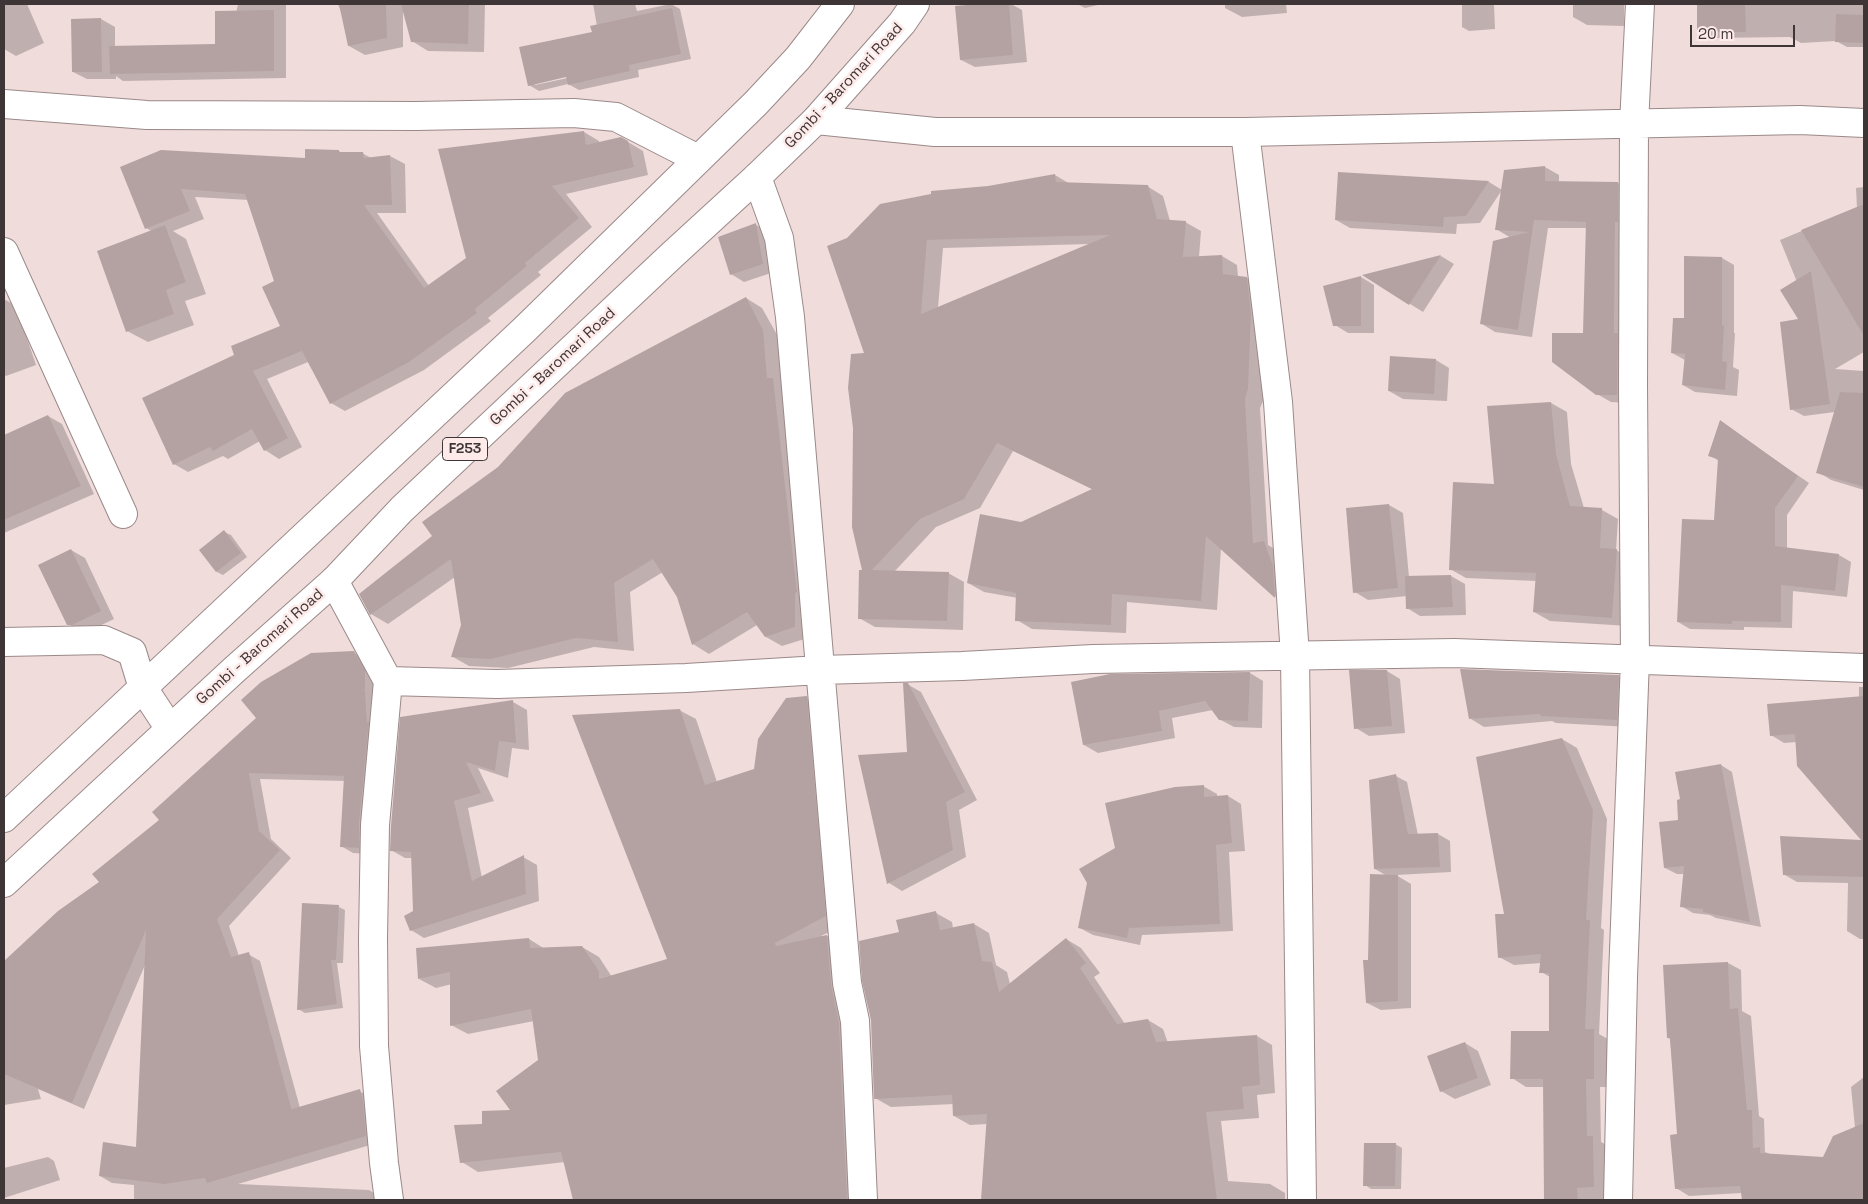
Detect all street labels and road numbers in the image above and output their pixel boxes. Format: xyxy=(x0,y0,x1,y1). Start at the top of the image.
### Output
street label: Gombi - Baromari Road xyxy=(781,20,907,152)
street label: Gombi - Baromari Road xyxy=(487,304,619,430)
road number: F253 xyxy=(442,438,488,460)
street label: Gombi - Baromari Road xyxy=(193,585,327,709)

